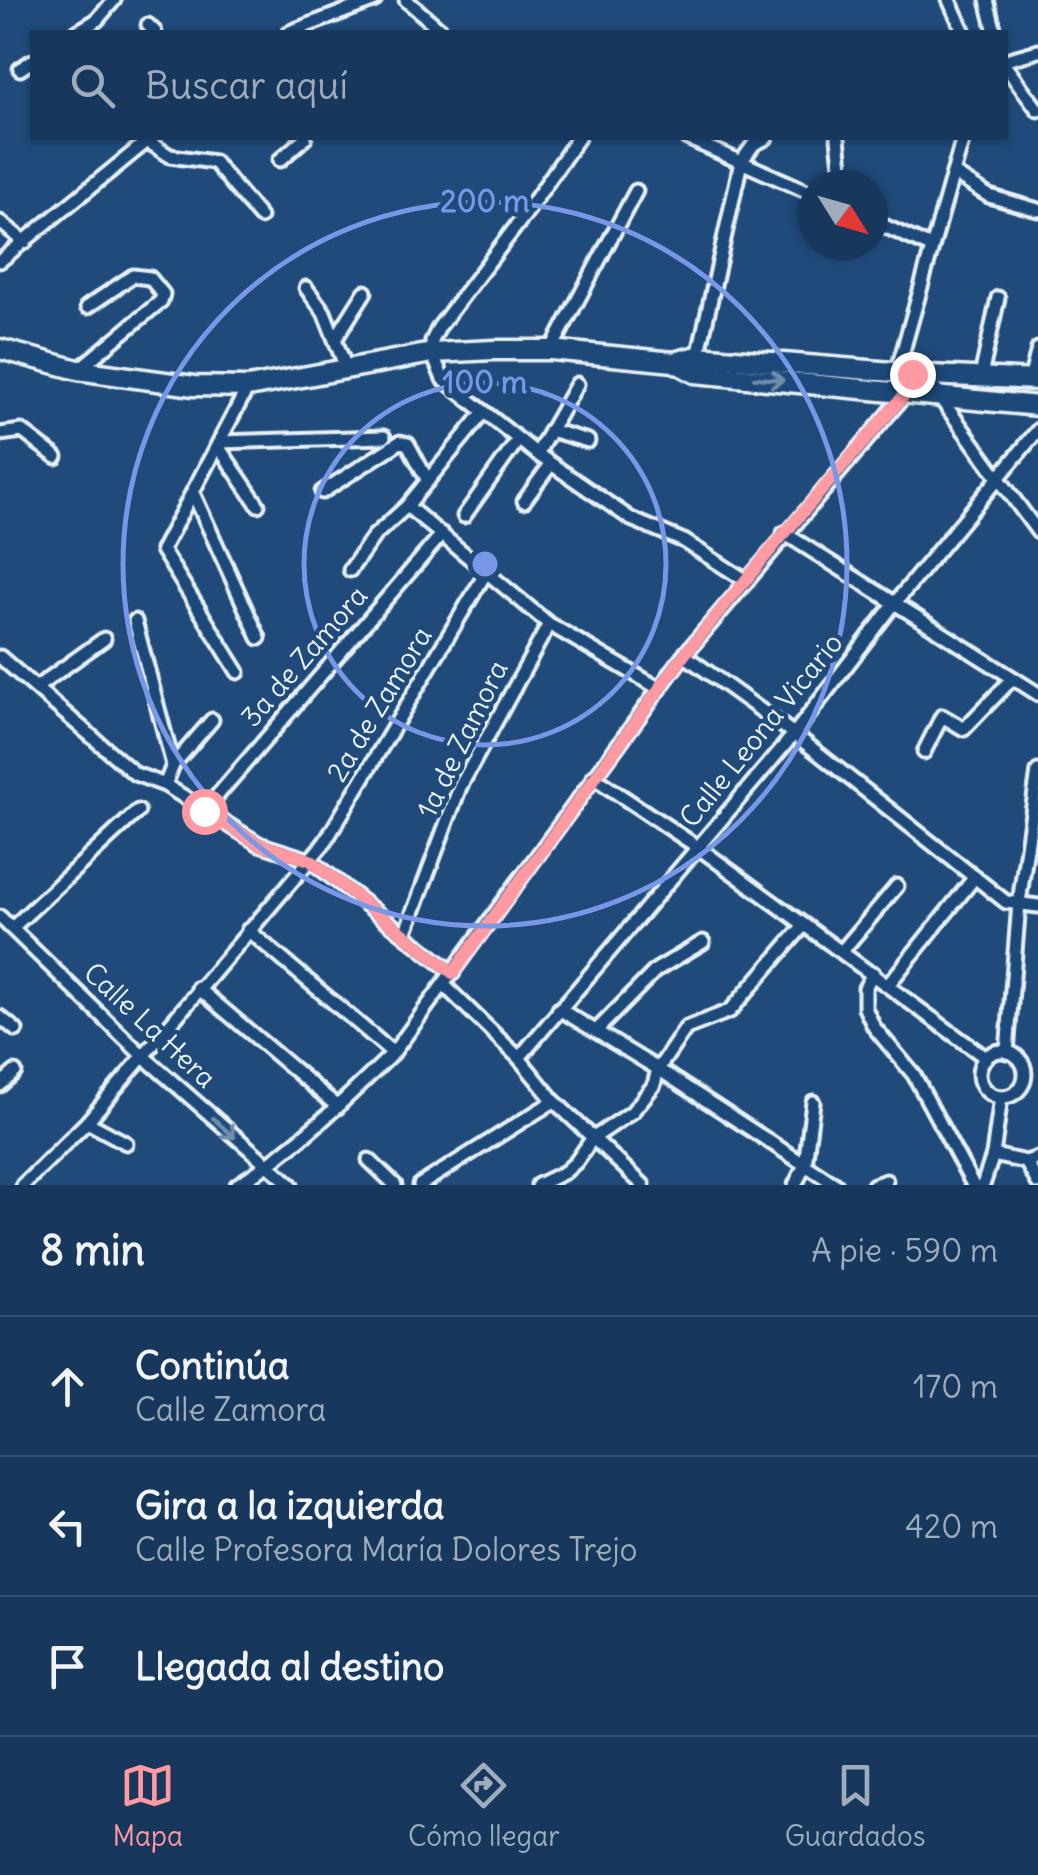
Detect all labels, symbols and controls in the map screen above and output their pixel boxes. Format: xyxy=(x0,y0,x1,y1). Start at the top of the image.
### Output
search box xyxy=(30,30,1008,140)
icon: search xyxy=(65,58,120,113)
text: Buscar aquí xyxy=(145,62,348,109)
north arrow xyxy=(798,170,888,260)
text: 200 m xyxy=(440,182,530,220)
route end xyxy=(890,352,936,398)
text: 100 m xyxy=(443,363,527,401)
one-way arrow xyxy=(753,370,785,389)
centre of rings xyxy=(467,546,503,582)
street label: 3a de Zamora xyxy=(233,578,375,734)
street label: 2a de Zamora xyxy=(319,620,439,788)
street label: Calle Leona Vicario xyxy=(672,626,850,834)
street label: 1a de Zamora xyxy=(408,654,516,824)
route start xyxy=(182,789,228,835)
street label: Calle La Hera xyxy=(76,954,224,1096)
one-way arrow xyxy=(211,1116,236,1139)
text: 8 min xyxy=(40,1224,145,1276)
text: A pie · 590 m xyxy=(811,1230,998,1271)
text: Continúa xyxy=(135,1342,290,1389)
icon: ahead xyxy=(40,1359,95,1414)
text: 170 m xyxy=(913,1366,998,1407)
text: Calle Zamora xyxy=(135,1389,326,1430)
text: Gira a la izquierda xyxy=(135,1482,445,1529)
icon: left xyxy=(40,1499,95,1554)
text: 420 m xyxy=(905,1506,998,1547)
text: Calle Profesora María Dolores Trejo xyxy=(135,1529,638,1570)
icon: arrive xyxy=(40,1639,95,1694)
text: Llegada al destino xyxy=(135,1643,444,1690)
tab: Mapa xyxy=(113,1758,183,1854)
tab: Cómo llegar xyxy=(408,1758,560,1854)
tab: Guardados xyxy=(785,1758,925,1854)

